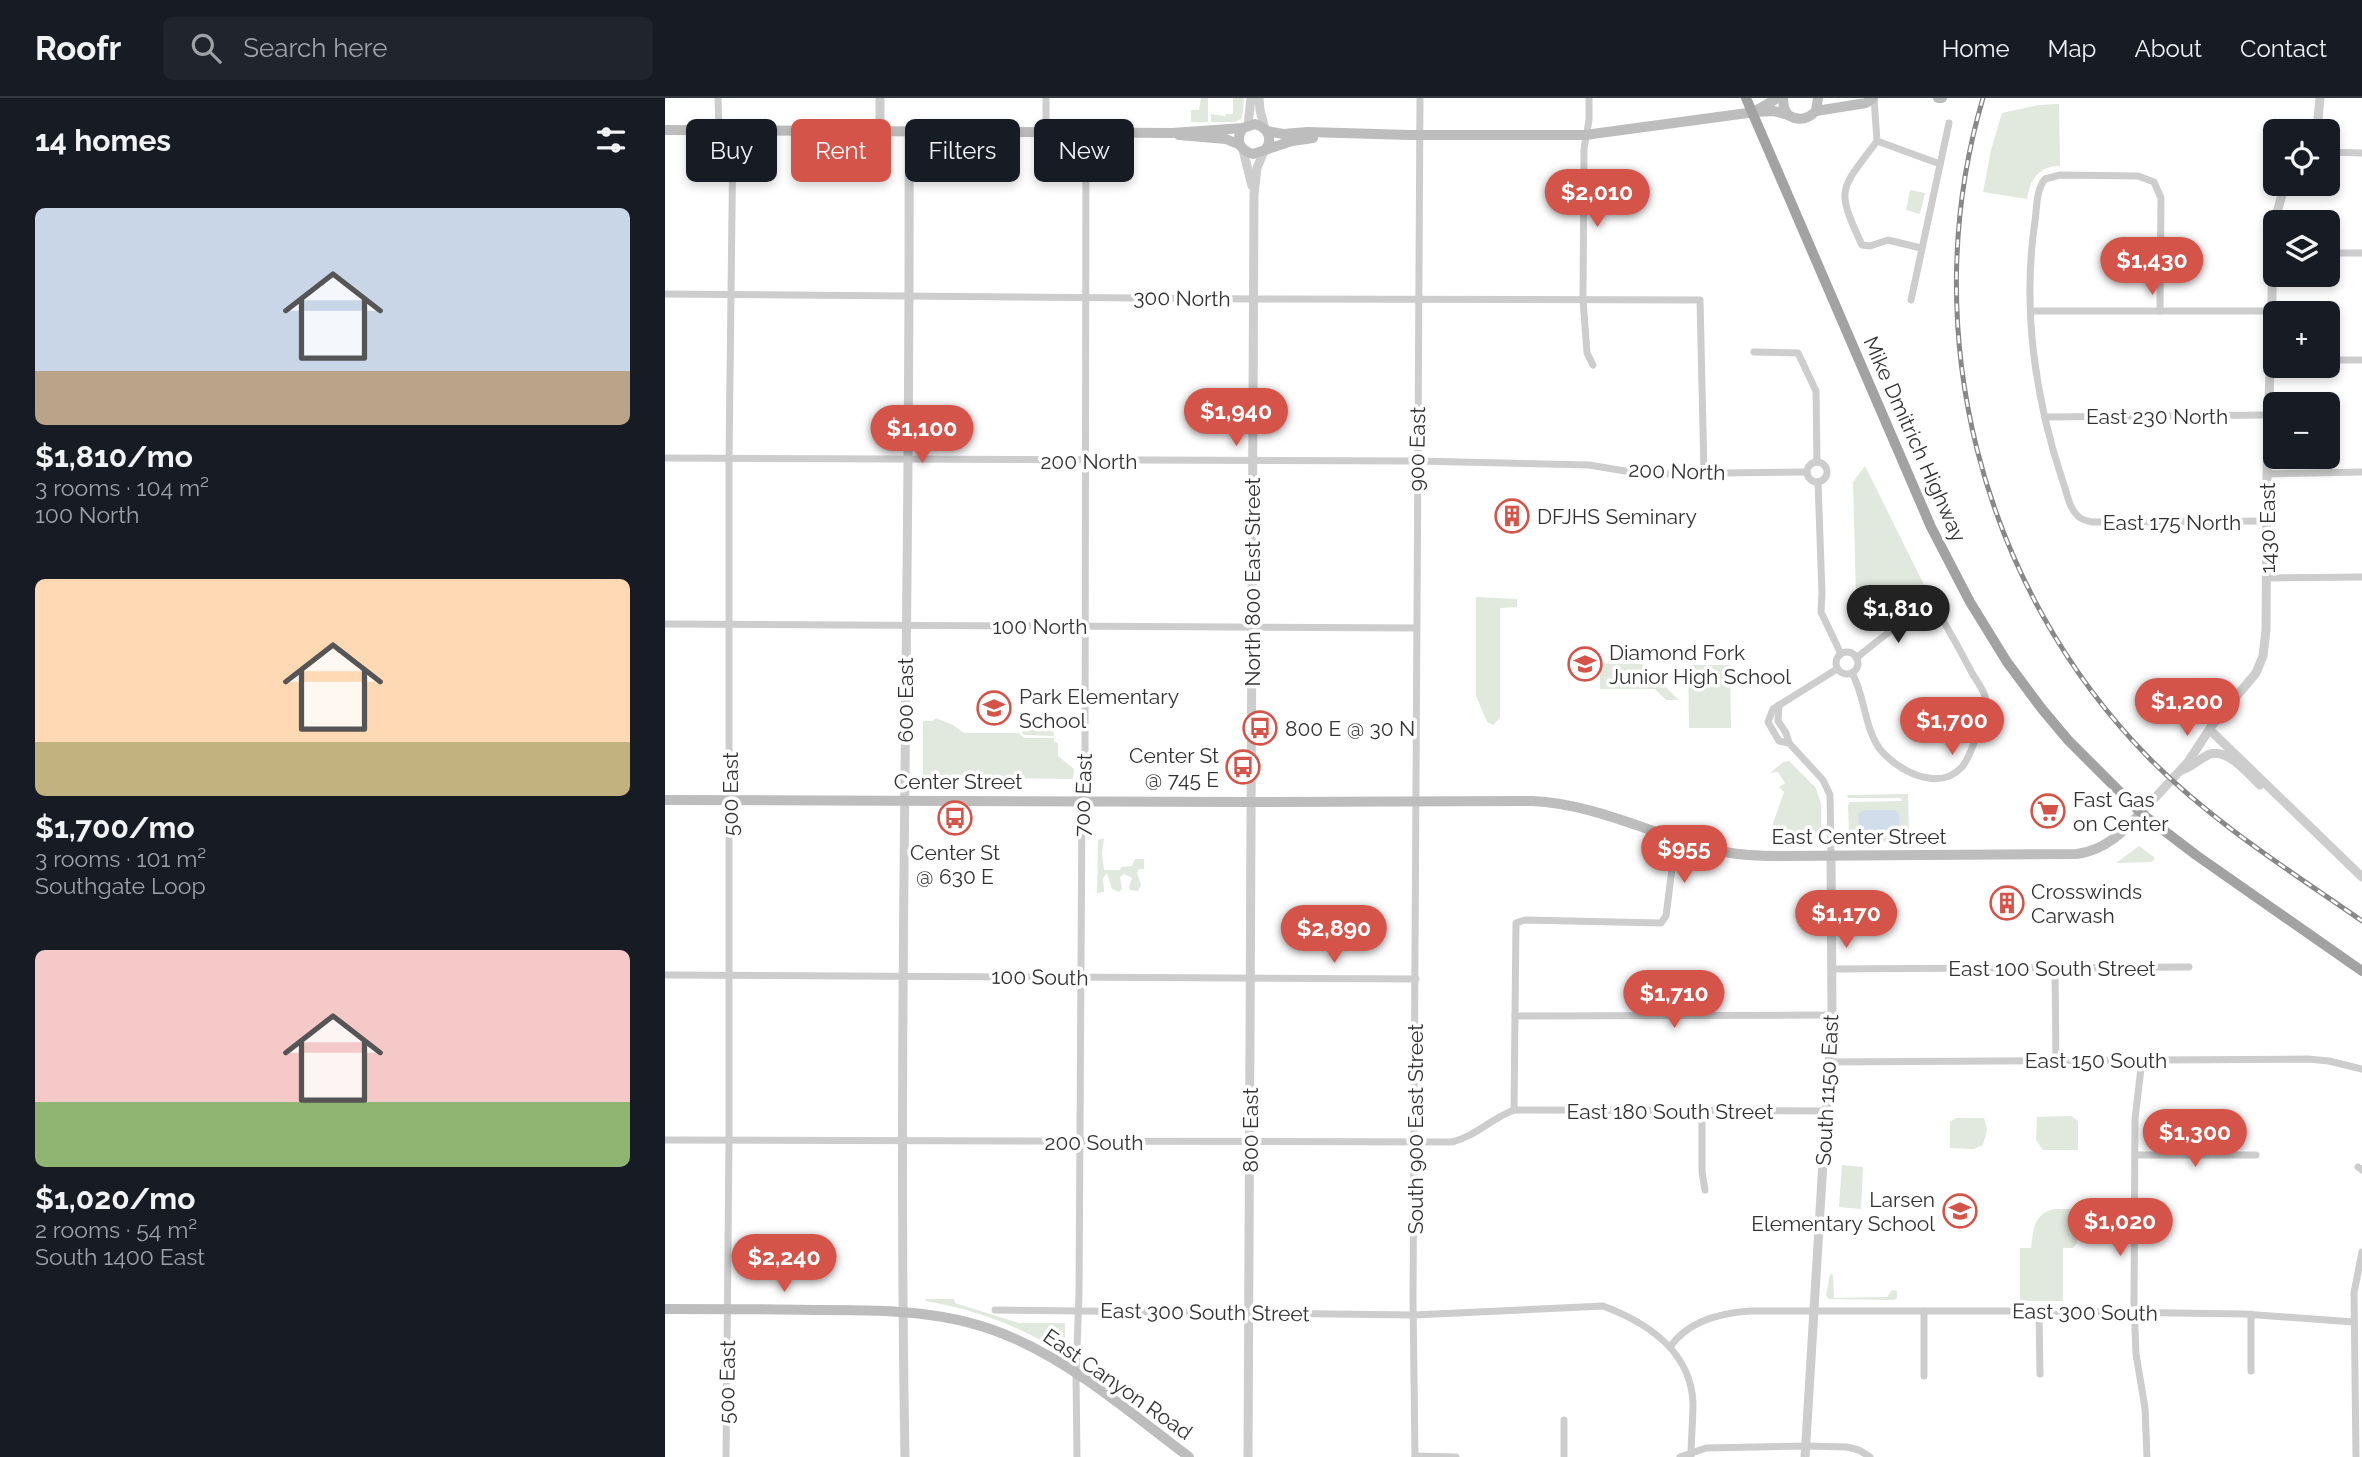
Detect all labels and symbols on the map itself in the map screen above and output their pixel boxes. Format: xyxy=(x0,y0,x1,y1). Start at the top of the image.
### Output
pin: $2,010 xyxy=(1540,170,1654,229)
pin: $1,430 xyxy=(2095,238,2209,297)
street label: 300 North xyxy=(1133,285,1231,311)
street label: Mike Dmitrich Highway xyxy=(1858,332,1972,546)
pin: $1,940 xyxy=(1179,388,1293,448)
street label: East 230 North xyxy=(2086,404,2228,429)
pin: $1,100 xyxy=(865,406,979,465)
street label: 900 East xyxy=(1404,406,1430,492)
street label: 200 North xyxy=(1040,449,1138,474)
street label: 200 North xyxy=(1628,457,1726,485)
street label: North 800 East Street xyxy=(1240,478,1265,686)
street label: 1430 East xyxy=(2255,482,2280,574)
building icon: DFJHS Seminary xyxy=(1493,497,1531,535)
place label: DFJHS Seminary xyxy=(1537,504,1697,529)
street label: East 175 North xyxy=(2103,510,2241,535)
pin: $1,810 xyxy=(1841,586,1955,645)
street label: 100 North xyxy=(992,614,1088,639)
place label: Diamond Fork Junior High School xyxy=(1609,640,1791,689)
school or university icon: Diamond Fork Junior High School xyxy=(1566,645,1604,683)
street label: 600 East xyxy=(893,657,918,743)
pin: $1,200 xyxy=(2130,678,2244,738)
place label: Park Elementary School xyxy=(1019,684,1179,733)
school or university icon: Park Elementary School xyxy=(975,689,1013,727)
pin: $1,700 xyxy=(1895,698,2009,757)
bus stop icon: 800 E @ 30 N xyxy=(1241,709,1279,747)
place label: 800 E @ 30 N xyxy=(1285,716,1415,741)
place label: Center St @ 745 E xyxy=(1129,743,1219,792)
bus stop icon: Center St @ 745 E xyxy=(1224,748,1262,786)
street label: 500 East xyxy=(718,752,743,836)
street label: 700 East xyxy=(1069,753,1097,837)
street label: Center Street xyxy=(894,769,1022,794)
place label: Fast Gas on Center xyxy=(2073,787,2169,836)
supermarket icon: Fast Gas on Center xyxy=(2029,792,2067,830)
bus stop icon: Center St @ 630 E xyxy=(936,799,974,837)
street label: East Center Street xyxy=(1771,824,1947,849)
pin: $955 xyxy=(1643,826,1725,885)
place label: Center St @ 630 E xyxy=(910,840,1000,889)
place label: Crosswinds Carwash xyxy=(2031,879,2142,928)
building icon: Crosswinds Carwash xyxy=(1988,884,2026,922)
pin: $1,170 xyxy=(1789,890,1903,950)
pin: $2,890 xyxy=(1277,906,1391,965)
street label: East 100 South Street xyxy=(1948,956,2156,981)
street label: 100 South xyxy=(991,964,1089,990)
pin: $1,710 xyxy=(1617,970,1731,1030)
street label: South 1150 East xyxy=(1811,1014,1843,1166)
street label: South 900 East Street xyxy=(1403,1024,1428,1234)
street label: East 150 South xyxy=(2025,1048,2167,1073)
street label: 800 East xyxy=(1238,1088,1263,1172)
street label: East 180 South Street xyxy=(1567,1099,1773,1124)
pin: $1,300 xyxy=(2138,1110,2252,1169)
street label: 200 South xyxy=(1045,1130,1144,1155)
place label: Larsen Elementary School xyxy=(1751,1187,1935,1236)
school or university icon: Larsen Elementary School xyxy=(1941,1192,1979,1230)
pin: $1,020 xyxy=(2063,1198,2177,1258)
pin: $2,240 xyxy=(727,1234,841,1294)
street label: East 300 South Street xyxy=(1100,1298,1310,1326)
street label: East 300 South xyxy=(2012,1298,2158,1326)
street label: East Canyon Road xyxy=(1039,1323,1197,1445)
street label: 500 East xyxy=(714,1340,740,1424)

